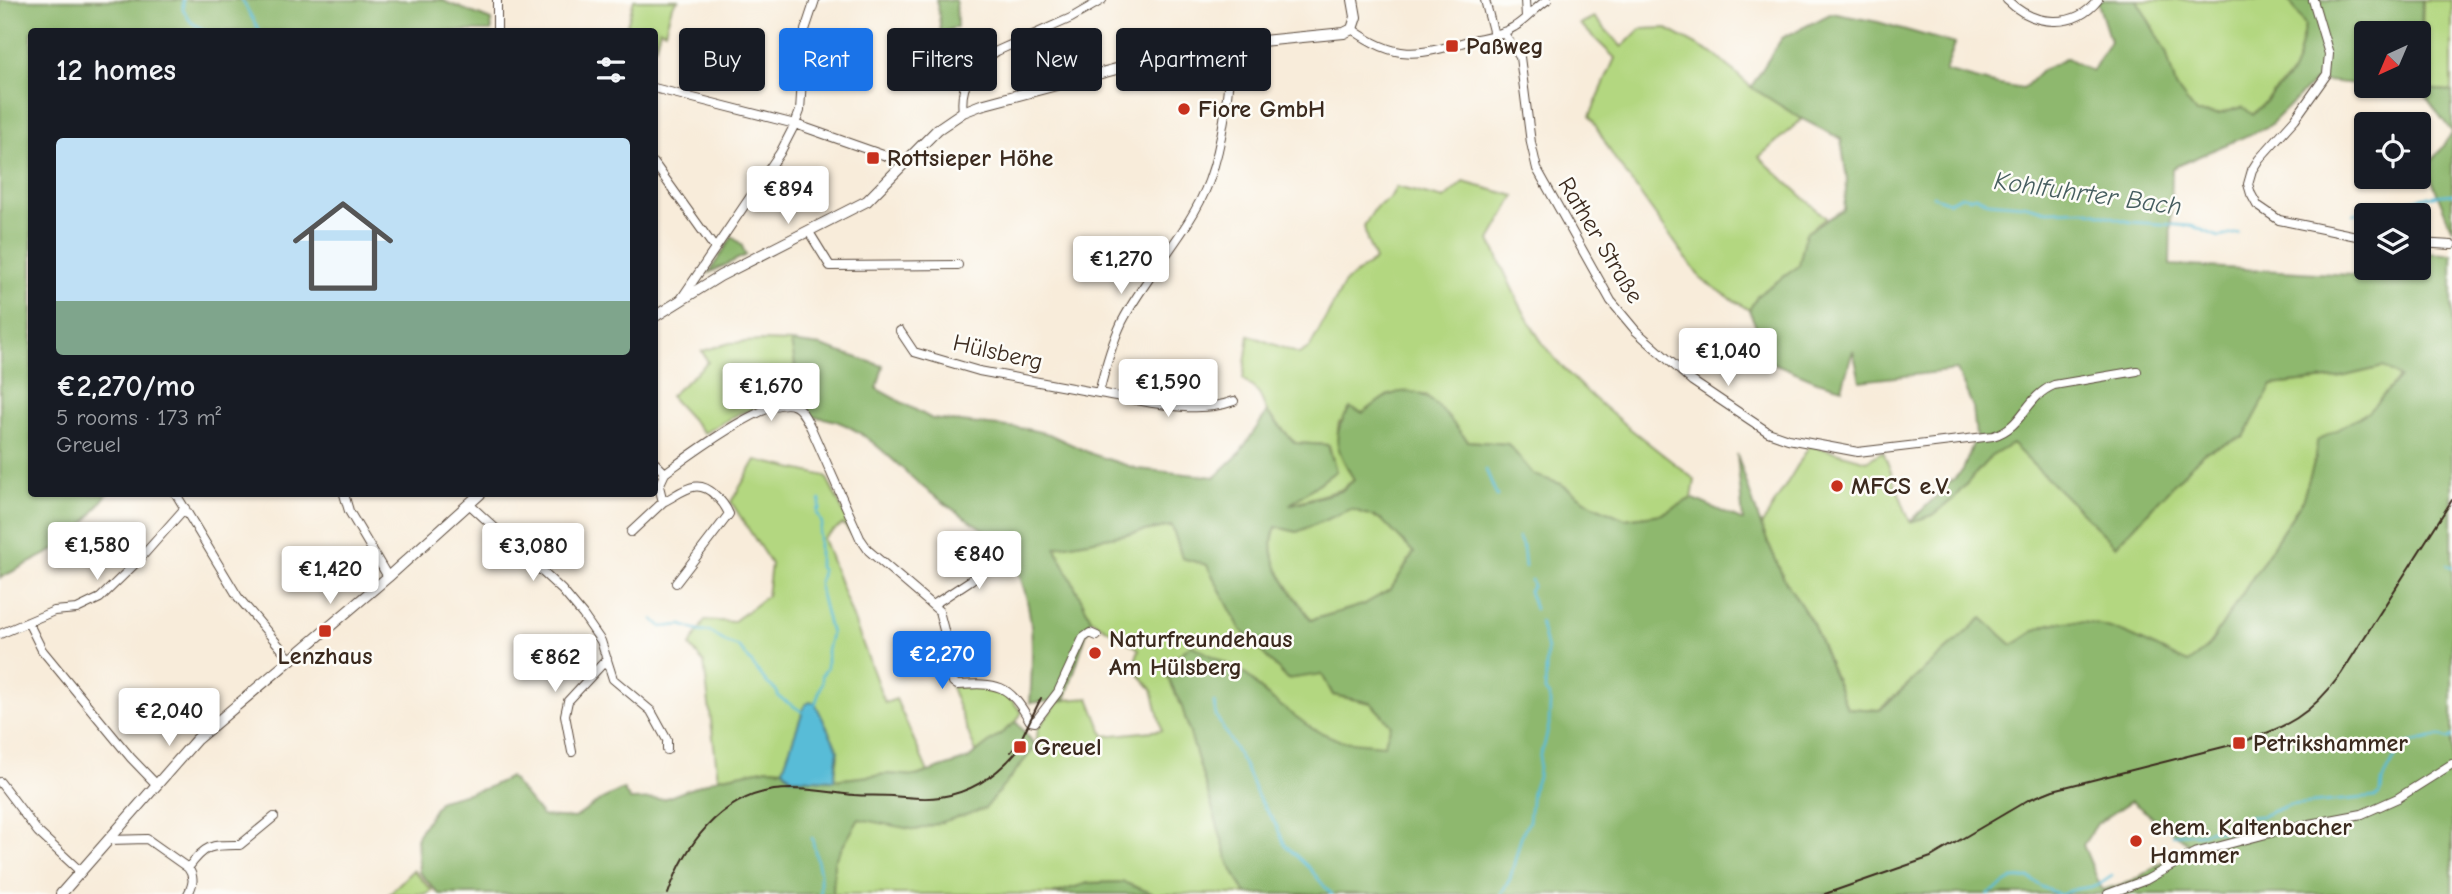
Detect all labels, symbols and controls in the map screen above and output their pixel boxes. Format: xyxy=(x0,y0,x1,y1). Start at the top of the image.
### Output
north arrow xyxy=(2354,21,2431,98)
map controls xyxy=(2354,21,2431,280)
chip: Buy xyxy=(679,28,765,91)
chip: Rent xyxy=(779,28,873,91)
chip: Filters xyxy=(887,28,997,91)
chip: New xyxy=(1011,28,1102,91)
chip: Apartment xyxy=(1116,28,1271,91)
place label: Paßweg xyxy=(1466,32,1544,60)
marker: Paßweg xyxy=(1444,38,1460,54)
icon: filters xyxy=(592,51,630,89)
text: 12 homes xyxy=(56,53,176,88)
place label: Fiore GmbH xyxy=(1198,95,1325,123)
marker: Fiore GmbH xyxy=(1176,101,1192,117)
button: locate xyxy=(2354,112,2431,189)
place label: Rottsieper Höhe xyxy=(887,144,1054,172)
marker: Rottsieper Höhe xyxy=(865,150,881,166)
pin: €894 xyxy=(747,166,829,226)
water label: Kohlfuhrter Bach xyxy=(1992,166,2184,222)
street label: Rather Straße xyxy=(1552,172,1650,308)
text: €894 xyxy=(763,175,813,202)
icon: home xyxy=(280,183,406,309)
button: layers xyxy=(2354,203,2431,280)
pin: €1,270 xyxy=(1064,236,1178,296)
text: €1,270 xyxy=(1089,245,1153,272)
street label: Hülsberg xyxy=(950,328,1046,376)
pin: €1,040 xyxy=(1671,328,1785,388)
text: €1,040 xyxy=(1695,337,1761,364)
pin: €1,590 xyxy=(1111,360,1225,419)
pin: €1,670 xyxy=(714,364,828,423)
text: €1,590 xyxy=(1135,368,1201,395)
text: €2,270/mo xyxy=(56,369,195,404)
text: €1,670 xyxy=(739,372,803,399)
text: 5 rooms · 173 m² xyxy=(56,404,221,431)
text: Greuel xyxy=(56,431,121,458)
place label: MFCS e.V. xyxy=(1851,472,1950,500)
marker: MFCS e.V. xyxy=(1829,478,1845,494)
pin: €1,580 xyxy=(40,522,154,582)
pin: €3,080 xyxy=(476,524,590,583)
text: €1,580 xyxy=(64,531,130,558)
text: €3,080 xyxy=(498,532,568,559)
pin: €840 xyxy=(938,532,1020,591)
text: €840 xyxy=(953,540,1005,567)
pin: €1,420 xyxy=(273,546,387,606)
text: €1,420 xyxy=(298,555,362,582)
marker: Lenzhaus xyxy=(317,623,333,639)
place label: Naturfreundehaus Am Hülsberg xyxy=(1109,625,1293,681)
pin: €2,270 xyxy=(885,632,999,691)
pin: €862 xyxy=(514,634,596,694)
text: €2,270 xyxy=(909,640,975,667)
place label: Lenzhaus xyxy=(278,642,372,670)
text: €862 xyxy=(529,643,581,670)
marker: Naturfreundehaus Am Hülsberg xyxy=(1087,645,1103,661)
pin: €2,040 xyxy=(112,688,226,748)
text: €2,040 xyxy=(135,697,203,724)
place label: Petrikshammer xyxy=(2253,729,2408,757)
place label: Greuel xyxy=(1034,733,1102,761)
marker: Petrikshammer xyxy=(2231,735,2247,751)
marker: Greuel xyxy=(1012,739,1028,755)
place label: ehem. Kaltenbacher Hammer xyxy=(2150,813,2352,869)
marker: ehem. Kaltenbacher Hammer xyxy=(2128,833,2144,849)

